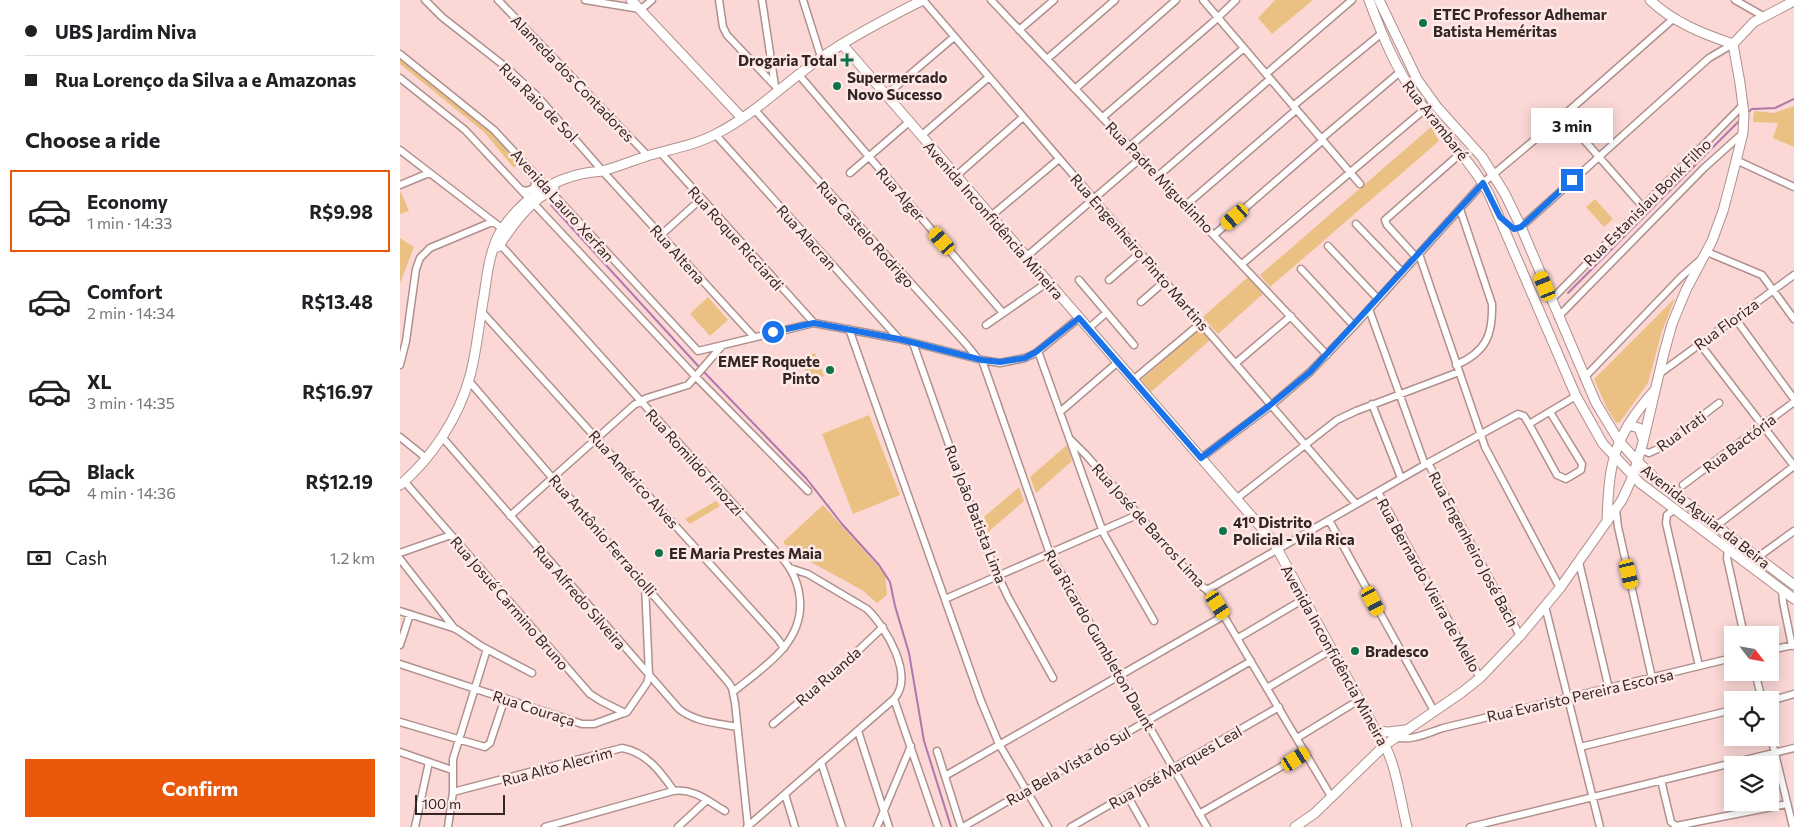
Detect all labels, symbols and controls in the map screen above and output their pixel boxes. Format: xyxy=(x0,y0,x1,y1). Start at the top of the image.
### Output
place label: ETEC Professor Adhemar Batista Heméritas xyxy=(1433,5,1607,40)
street label: Alameda dos Contadores xyxy=(508,11,638,145)
marker: ETEC Professor Adhemar Batista Heméritas xyxy=(1417,17,1429,29)
text: UBS Jardim Niva xyxy=(55,20,196,43)
place label: Drogaria Total xyxy=(738,51,837,69)
marker: Drogaria Total xyxy=(841,54,853,66)
street label: Rua Raio de Sol xyxy=(496,59,582,145)
text: Rua Lorenço da Silva a e Amazonas xyxy=(55,68,356,91)
place label: Supermercado Novo Sucesso xyxy=(847,68,947,103)
street label: Rua Arambaré xyxy=(1399,76,1473,164)
marker: Supermercado Novo Sucesso xyxy=(831,80,843,92)
callout: 3 min xyxy=(1531,108,1613,142)
text: 3 min xyxy=(1552,116,1592,135)
street label: Rua Padre Miguelinho xyxy=(1102,118,1218,236)
text: Choose a ride xyxy=(25,126,160,153)
street label: Rua Estanislau Bonk Filho xyxy=(1579,134,1715,270)
street label: Avenida Inconfidência Mineira xyxy=(920,137,1068,303)
street label: Avenida Lauro Xerfan xyxy=(508,145,618,265)
street label: Rua Alger xyxy=(873,164,929,224)
route end xyxy=(1561,169,1583,191)
street label: Rua Engenheiro Pinto Martins xyxy=(1067,170,1213,334)
street label: Rua Castelo Rodrigo xyxy=(813,177,919,291)
street label: Rua Roque Ricciardi xyxy=(684,182,788,294)
icon: car xyxy=(27,189,72,234)
text: Economy xyxy=(87,190,168,213)
text: R$9.98 xyxy=(309,200,373,223)
street label: Rua Alacran xyxy=(773,201,841,273)
car xyxy=(1218,201,1251,233)
text: 1 min · 14:33 xyxy=(87,213,172,232)
street label: Rua Altena xyxy=(647,221,709,287)
car xyxy=(926,225,957,257)
car xyxy=(1532,269,1557,303)
icon: car xyxy=(27,279,72,324)
text: Comfort xyxy=(87,280,163,303)
text: R$13.48 xyxy=(301,290,373,313)
street label: Rua Floriza xyxy=(1690,295,1762,353)
text: 2 min · 14:34 xyxy=(87,303,175,322)
route start xyxy=(762,321,784,343)
place label: EMEF Roquete Pinto xyxy=(718,352,820,387)
marker: EMEF Roquete Pinto xyxy=(824,364,836,376)
icon: car xyxy=(27,369,72,414)
text: XL xyxy=(87,370,112,393)
text: R$16.97 xyxy=(302,380,373,403)
text: 3 min · 14:35 xyxy=(87,393,175,412)
street label: Rua Romildo Finozzi xyxy=(642,405,748,519)
street label: Rua Irati xyxy=(1653,407,1709,455)
street label: Rua Bactória xyxy=(1699,410,1779,476)
street label: Rua Américo Alves xyxy=(585,426,683,532)
street label: Rua João Batista Lima xyxy=(941,442,1011,586)
icon: car xyxy=(27,459,72,504)
street label: Rua José de Barros Lima xyxy=(1089,459,1209,591)
text: Black xyxy=(87,460,135,483)
street label: Avenida Aguiar da Beira xyxy=(1638,460,1774,572)
street label: Rua Engenheiro José Bach xyxy=(1425,468,1523,630)
text: R$12.19 xyxy=(306,470,373,493)
street label: Rua Antônio Ferraciolli xyxy=(545,471,661,599)
text: 4 min · 14:36 xyxy=(87,483,176,502)
street label: Rua Bernardo Vieira de Mello xyxy=(1374,495,1484,675)
place label: 41º Distrito Policial - Vila Rica xyxy=(1233,513,1355,548)
marker: 41º Distrito Policial - Vila Rica xyxy=(1217,525,1229,537)
street label: Rua Josué Carmino Bruno xyxy=(447,532,573,674)
street label: Rua Alfredo Silveira xyxy=(530,541,630,653)
icon: cash xyxy=(25,544,53,572)
place label: EE Maria Prestes Maia xyxy=(669,544,822,562)
text: Cash xyxy=(65,546,107,569)
street label: Rua Ricardo Gumbleton Daunt xyxy=(1041,546,1159,734)
marker: EE Maria Prestes Maia xyxy=(653,547,665,559)
text: 1.2 km xyxy=(330,548,375,567)
car xyxy=(1618,558,1639,590)
street label: Avenida Inconfidência Mineira xyxy=(1278,561,1392,749)
car xyxy=(1359,584,1386,618)
car xyxy=(1203,588,1232,622)
north arrow xyxy=(1724,626,1779,681)
map controls xyxy=(1724,626,1779,811)
place label: Bradesco xyxy=(1365,642,1429,660)
street label: Rua Ruanda xyxy=(792,643,864,709)
marker: Bradesco xyxy=(1349,645,1361,657)
street label: Rua Evaristo Pereira Escorsa xyxy=(1485,665,1675,725)
street label: Rua Couraça xyxy=(490,686,578,730)
button: locate xyxy=(1724,691,1779,746)
street label: Rua José Marques Leal xyxy=(1105,722,1245,812)
street label: Rua Bela Vista do Sul xyxy=(1003,723,1133,809)
street label: Rua Alto Alecrim xyxy=(500,743,614,789)
car xyxy=(1279,745,1312,773)
button: layers xyxy=(1724,756,1779,811)
button: Confirm xyxy=(25,759,375,817)
scale bar xyxy=(415,792,505,815)
text: 100 m xyxy=(422,795,461,812)

